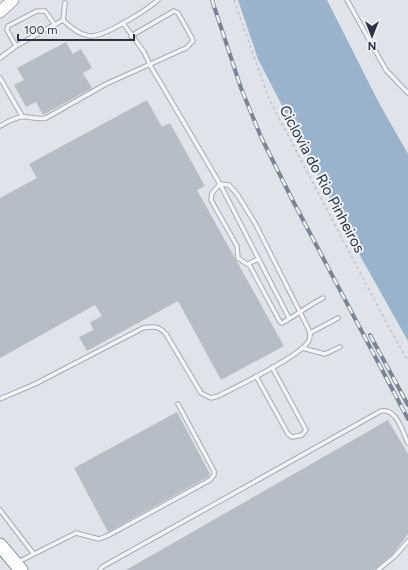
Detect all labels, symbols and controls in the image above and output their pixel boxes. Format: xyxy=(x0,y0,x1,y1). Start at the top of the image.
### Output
scale bar xyxy=(18,16,134,42)
north arrow xyxy=(352,16,392,56)
text: 100 m xyxy=(24,23,58,37)
text: N xyxy=(368,39,376,52)
street label: Ciclovia do Rio Pinheiros xyxy=(275,102,369,256)

